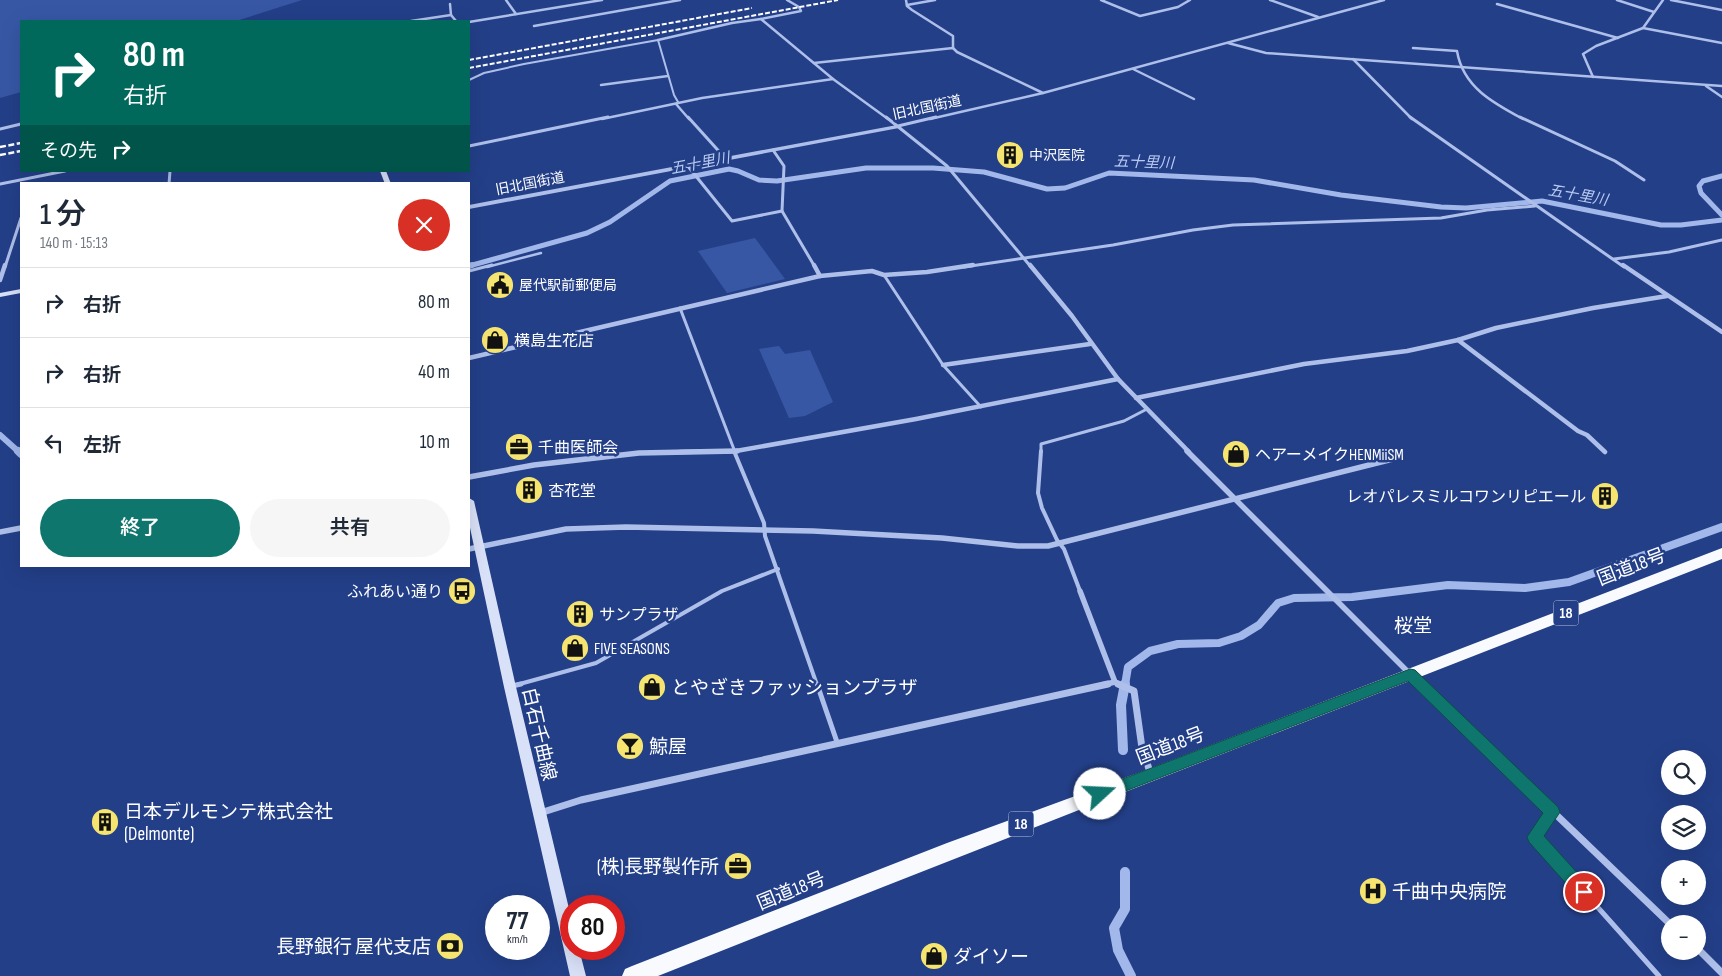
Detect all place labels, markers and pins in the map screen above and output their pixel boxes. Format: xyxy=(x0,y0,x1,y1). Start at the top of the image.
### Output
building icon: 中沢医院 xyxy=(995,140,1025,170)
place label: 中沢医院 xyxy=(1029,147,1085,164)
public building icon: 屋代駅前郵便局 xyxy=(485,270,515,300)
place label: 屋代駅前郵便局 xyxy=(519,277,617,294)
shop icon: 横島生花店 xyxy=(480,325,510,355)
place label: 横島生花店 xyxy=(514,332,594,351)
office icon: 千曲医師会 xyxy=(504,432,534,462)
place label: 千曲医師会 xyxy=(538,439,618,458)
shop icon: ヘアーメイクHENMiiSM xyxy=(1221,439,1251,469)
place label: ヘアーメイクHENMiiSM xyxy=(1255,446,1404,465)
building icon: 杏花堂 xyxy=(514,475,544,505)
building icon: レオパレスミルコワンリピエール xyxy=(1590,481,1620,511)
place label: 杏花堂 xyxy=(548,482,596,501)
place label: レオパレスミルコワンリピエール xyxy=(1346,488,1586,507)
bus stop icon: ふれあい通り xyxy=(447,576,477,606)
place label: ふれあい通り xyxy=(347,583,443,602)
building icon: サンプラザ xyxy=(565,599,595,629)
place label: サンプラザ xyxy=(599,606,679,625)
shop icon: FIVE SEASONS xyxy=(560,633,590,663)
place label: FIVE SEASONS xyxy=(594,640,670,659)
shop icon: とやざきファッションプラザ xyxy=(637,672,667,702)
place label: とやざきファッションプラザ xyxy=(671,677,917,700)
bar icon: 鯨屋 xyxy=(615,731,645,761)
place label: 鯨屋 xyxy=(649,736,687,759)
place label: 日本デルモンテ株式会社 (Delmonte) xyxy=(124,801,333,846)
building icon: 日本デルモンテ株式会社 (Delmonte) xyxy=(90,807,120,837)
office icon: (株)長野製作所 xyxy=(723,851,753,881)
place label: (株)長野製作所 xyxy=(597,856,719,879)
pin xyxy=(1563,871,1605,913)
hospital icon: 千曲中央病院 xyxy=(1358,876,1388,906)
place label: 千曲中央病院 xyxy=(1392,881,1506,904)
bank icon: 長野銀行 屋代支店 xyxy=(435,931,465,961)
place label: 長野銀行 屋代支店 xyxy=(276,936,431,959)
shop icon: ダイソー xyxy=(919,941,949,971)
place label: ダイソー xyxy=(953,946,1029,969)

